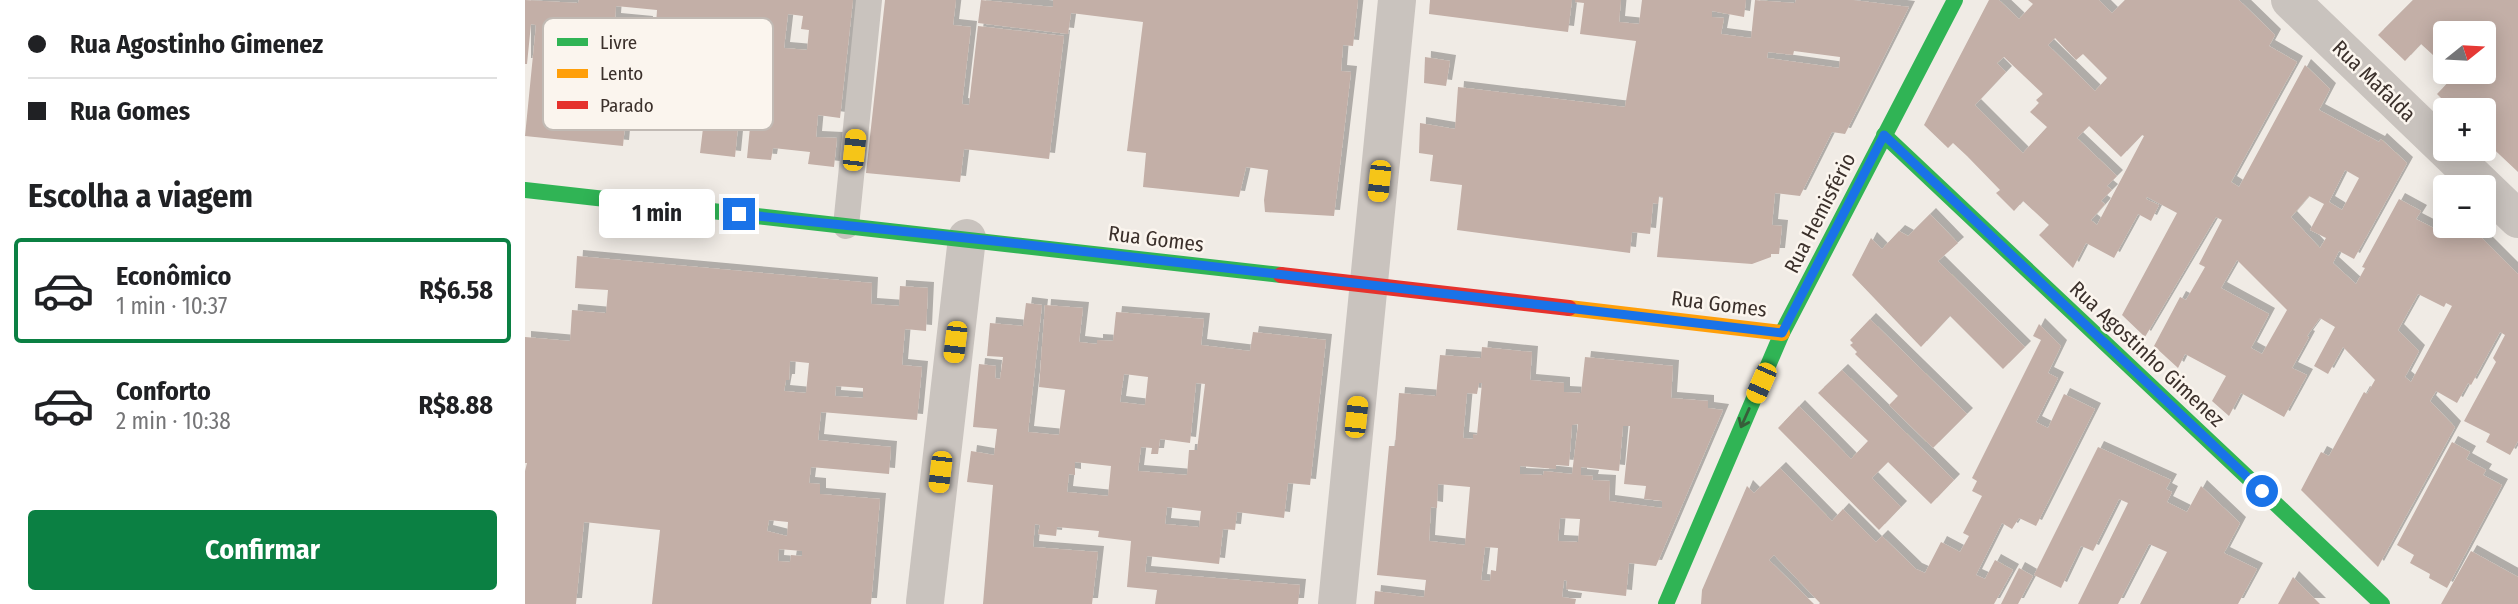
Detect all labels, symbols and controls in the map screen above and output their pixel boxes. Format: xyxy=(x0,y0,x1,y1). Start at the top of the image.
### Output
legend xyxy=(543,18,773,130)
north arrow xyxy=(2433,21,2495,84)
map controls xyxy=(2433,21,2496,238)
text: Rua Agostinho Gimenez xyxy=(70,29,323,60)
text: Livre xyxy=(600,31,637,54)
street label: Rua Mafalda xyxy=(2327,35,2421,127)
text: Lento xyxy=(600,62,643,85)
text: Parado xyxy=(600,94,654,117)
text: Rua Gomes xyxy=(70,96,190,127)
button: + xyxy=(2433,98,2496,161)
car xyxy=(842,128,867,172)
street label: Rua Hemisfério xyxy=(1779,149,1861,277)
car xyxy=(1367,159,1392,203)
button: − xyxy=(2433,175,2496,238)
text: Escolha a viagem xyxy=(28,177,253,215)
callout: 1 min xyxy=(599,190,715,238)
route end xyxy=(723,198,755,230)
text: 1 min xyxy=(632,199,682,227)
street label: Rua Gomes xyxy=(1107,220,1205,258)
icon: car xyxy=(32,259,95,322)
text: Econômico xyxy=(116,261,231,292)
text: R$6.58 xyxy=(419,275,493,306)
street label: Rua Agostinho Gimenez xyxy=(2064,276,2230,432)
street label: Rua Gomes xyxy=(1670,285,1768,323)
text: 1 min · 10:37 xyxy=(116,292,227,320)
car xyxy=(943,320,968,364)
car xyxy=(1743,360,1780,406)
icon: car xyxy=(32,374,95,437)
text: Conforto xyxy=(116,376,211,407)
text: R$8.88 xyxy=(419,390,493,421)
car xyxy=(1344,395,1369,439)
text: 2 min · 10:38 xyxy=(116,407,231,435)
one-way arrow xyxy=(1738,407,1751,428)
car xyxy=(928,450,953,494)
route start xyxy=(2246,475,2278,507)
button: Confirmar xyxy=(28,510,497,590)

